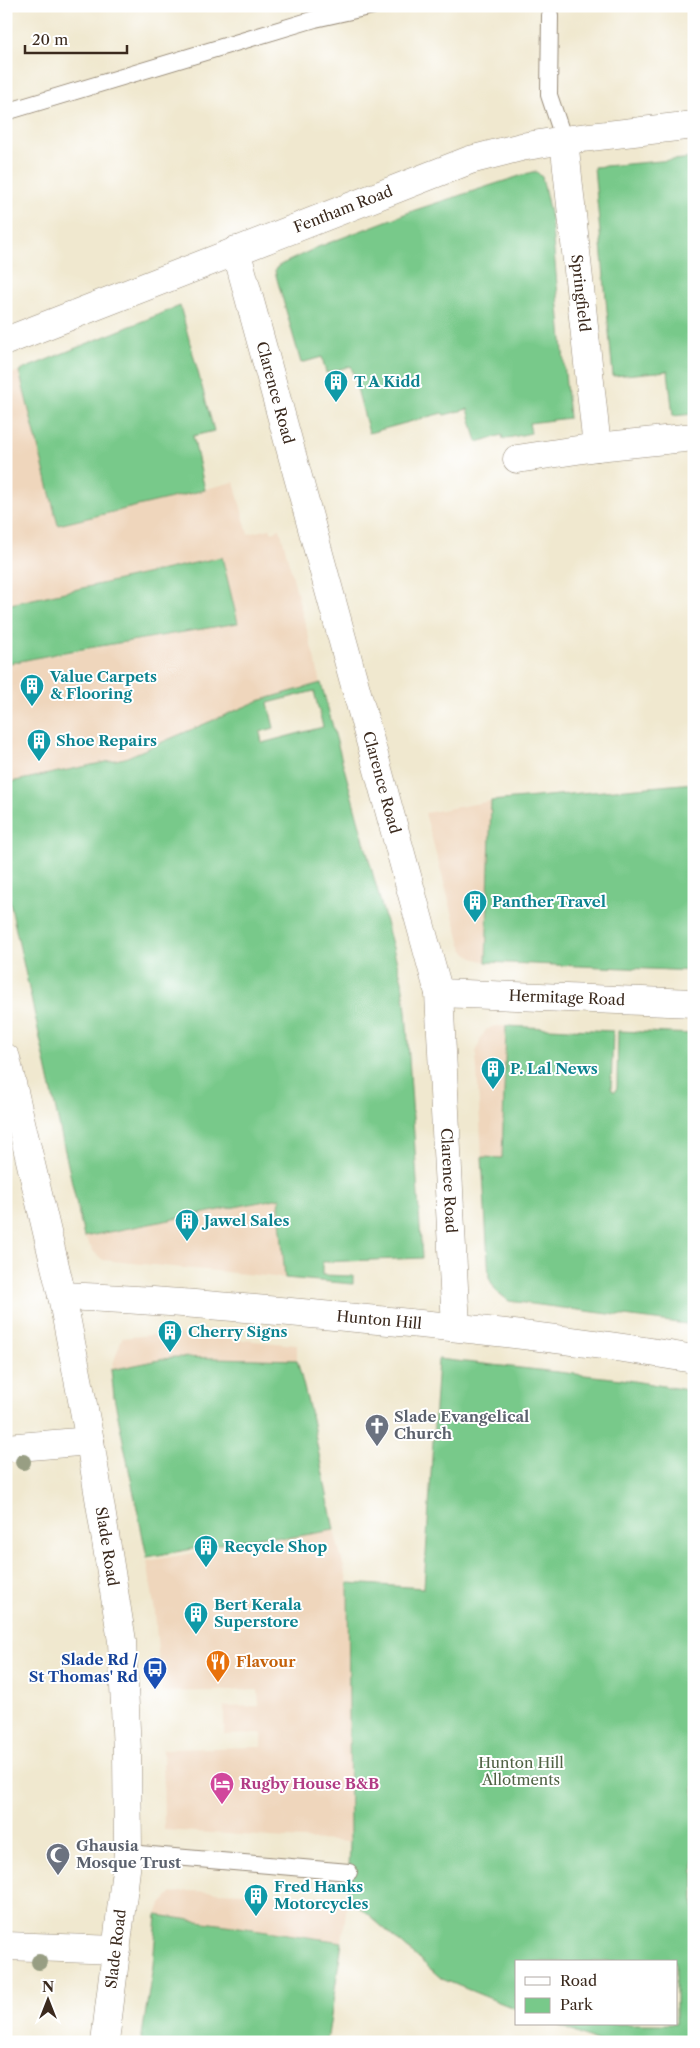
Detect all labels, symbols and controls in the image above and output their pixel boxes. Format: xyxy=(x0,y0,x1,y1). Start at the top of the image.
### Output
scale bar xyxy=(25,22,128,54)
text: 20 m xyxy=(32,30,68,49)
street label: Fentham Road xyxy=(291,181,395,237)
street label: Springfield xyxy=(567,253,595,333)
street label: Clarence Road xyxy=(252,339,299,446)
building icon: T A Kidd xyxy=(323,369,349,403)
place label: T A Kidd xyxy=(354,372,420,391)
place label: Value Carpets & Flooring xyxy=(49,667,157,703)
building icon: Value Carpets & Flooring xyxy=(19,673,45,707)
building icon: Shoe Repairs xyxy=(26,728,52,762)
street label: Clarence Road xyxy=(359,729,405,836)
place label: Shoe Repairs xyxy=(56,731,157,750)
building icon: Panther Travel xyxy=(462,889,488,923)
place label: Panther Travel xyxy=(492,892,606,911)
street label: Hermitage Road xyxy=(508,986,625,1009)
building icon: P. Lal News xyxy=(480,1056,506,1090)
place label: P. Lal News xyxy=(510,1059,598,1078)
street label: Clarence Road xyxy=(437,1127,461,1234)
building icon: Jawel Sales xyxy=(174,1208,200,1242)
place label: Jawel Sales xyxy=(201,1211,289,1230)
street label: Hunton Hill xyxy=(336,1306,423,1333)
building icon: Cherry Signs xyxy=(157,1319,183,1353)
place label: Cherry Signs xyxy=(188,1322,287,1341)
place label: Slade Evangelical Church xyxy=(394,1407,529,1443)
church icon: Slade Evangelical Church xyxy=(364,1413,390,1447)
street label: Slade Road xyxy=(92,1505,123,1587)
building icon: Recycle Shop xyxy=(193,1534,219,1568)
place label: Recycle Shop xyxy=(224,1537,327,1556)
place label: Bert Kerala Superstore xyxy=(214,1595,302,1631)
building icon: Bert Kerala Superstore xyxy=(183,1601,209,1635)
restaurant icon: Flavour xyxy=(205,1649,231,1683)
place label: Slade Rd / St Thomas' Rd xyxy=(29,1650,138,1686)
place label: Flavour xyxy=(236,1652,296,1671)
bus stop icon: Slade Rd / St Thomas' Rd xyxy=(142,1656,168,1690)
park label: Hunton Hill Allotments xyxy=(478,1753,564,1789)
hotel icon: Rugby House B&B xyxy=(209,1771,235,1805)
place label: Rugby House B&B xyxy=(240,1774,379,1793)
place label: Ghausia Mosque Trust xyxy=(76,1836,181,1872)
mosque icon: Ghausia Mosque Trust xyxy=(45,1842,71,1876)
place label: Fred Hanks Motorcycles xyxy=(274,1877,369,1913)
building icon: Fred Hanks Motorcycles xyxy=(243,1883,269,1917)
street label: Slade Road xyxy=(101,1908,130,1990)
legend xyxy=(515,1960,678,2026)
text: Road xyxy=(560,1971,597,1990)
north arrow xyxy=(22,1976,72,2026)
text: N xyxy=(42,1978,54,1996)
text: Park xyxy=(560,1995,594,2014)

